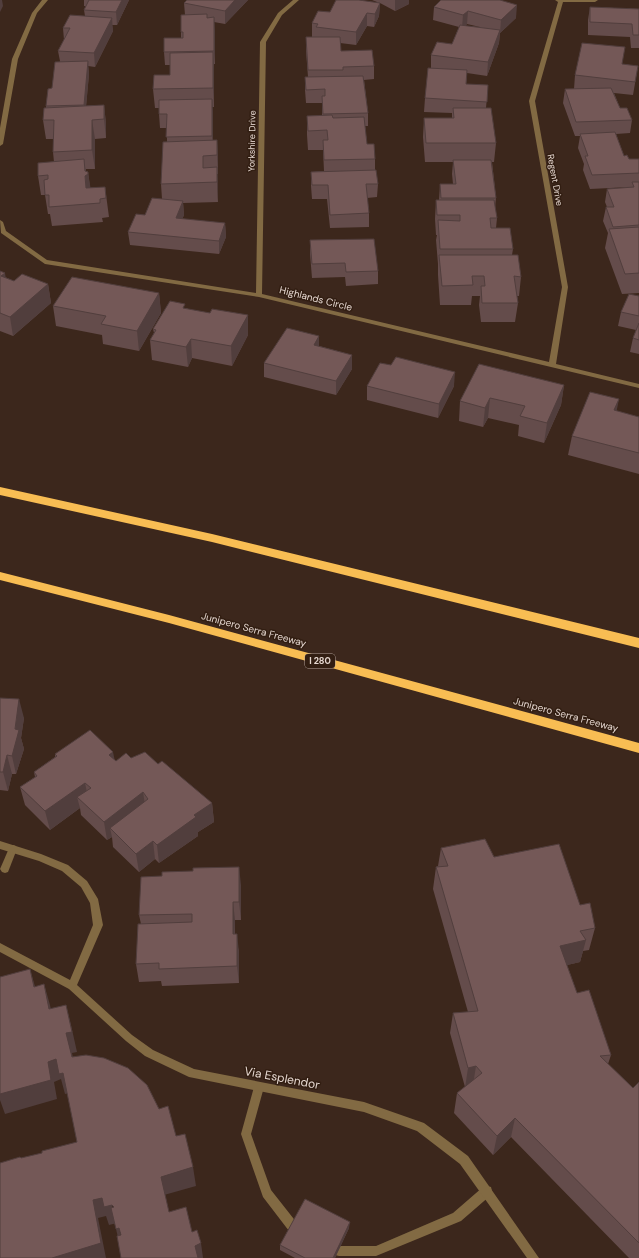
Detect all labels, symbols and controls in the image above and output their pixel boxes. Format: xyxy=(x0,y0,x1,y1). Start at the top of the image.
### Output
street label: Yorkshire Drive xyxy=(245,110,259,172)
street label: Regent Drive xyxy=(545,153,565,207)
street label: Highlands Circle xyxy=(278,283,354,314)
street label: Junipero Serra Freeway xyxy=(200,609,308,650)
road number: I 280 xyxy=(305,654,335,668)
street label: Junipero Serra Freeway xyxy=(512,694,620,735)
street label: Via Esplendor xyxy=(243,1063,322,1093)

